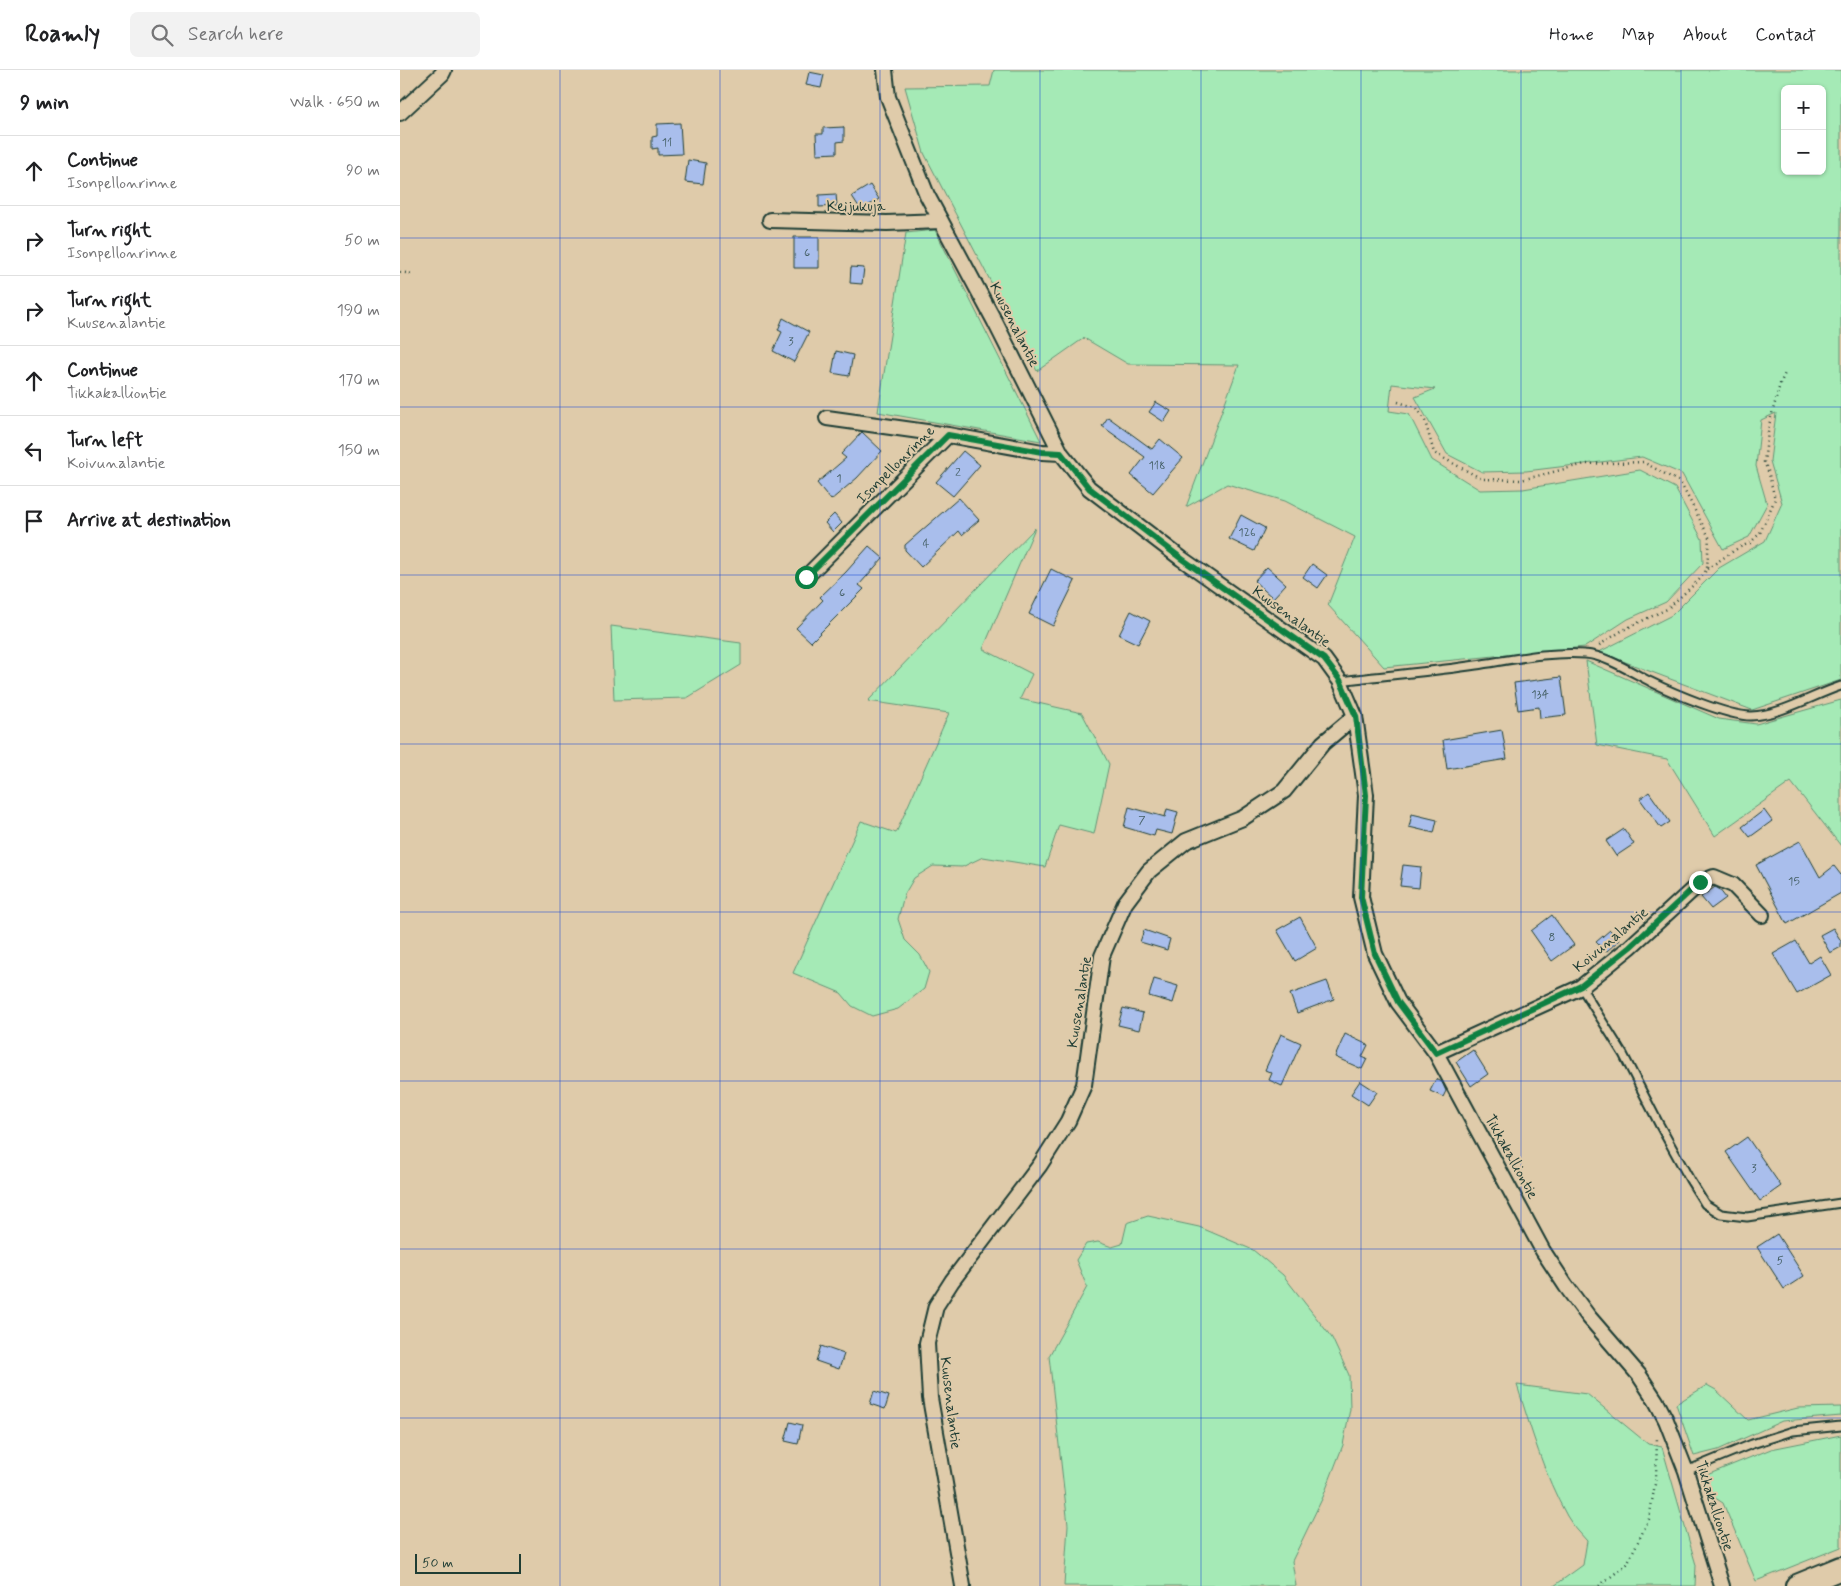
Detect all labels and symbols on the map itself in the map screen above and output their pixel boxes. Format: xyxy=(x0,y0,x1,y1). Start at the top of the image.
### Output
house number: 11 xyxy=(662,135,672,151)
street label: Keijukuja xyxy=(826,197,887,217)
house number: 6 xyxy=(804,245,810,261)
street label: Kuusenalantie xyxy=(984,279,1044,371)
house number: 3 xyxy=(788,334,794,350)
street label: Isonpellonrinne xyxy=(852,421,940,509)
house number: 118 xyxy=(1148,458,1166,474)
house number: 2 xyxy=(955,465,961,481)
house number: 1 xyxy=(836,471,842,487)
house number: 126 xyxy=(1238,525,1256,541)
house number: 4 xyxy=(923,536,930,552)
route start xyxy=(795,566,818,589)
street label: Kuusenalantie xyxy=(1248,582,1334,652)
house number: 6 xyxy=(839,585,845,601)
house number: 134 xyxy=(1531,687,1549,703)
house number: 7 xyxy=(1138,813,1146,829)
route end xyxy=(1689,871,1712,894)
house number: 15 xyxy=(1788,874,1800,890)
street label: Koivunalantie xyxy=(1569,903,1653,977)
house number: 8 xyxy=(1549,930,1555,946)
street label: Kuusenalantie xyxy=(1063,955,1097,1049)
street label: Tikkakalliontie xyxy=(1480,1111,1542,1203)
house number: 3 xyxy=(1751,1161,1757,1177)
house number: 5 xyxy=(1776,1253,1784,1269)
street label: Kuusenalantie xyxy=(934,1356,966,1450)
street label: Tikkakalliontie xyxy=(1690,1458,1738,1554)
scale bar xyxy=(415,1551,521,1574)

